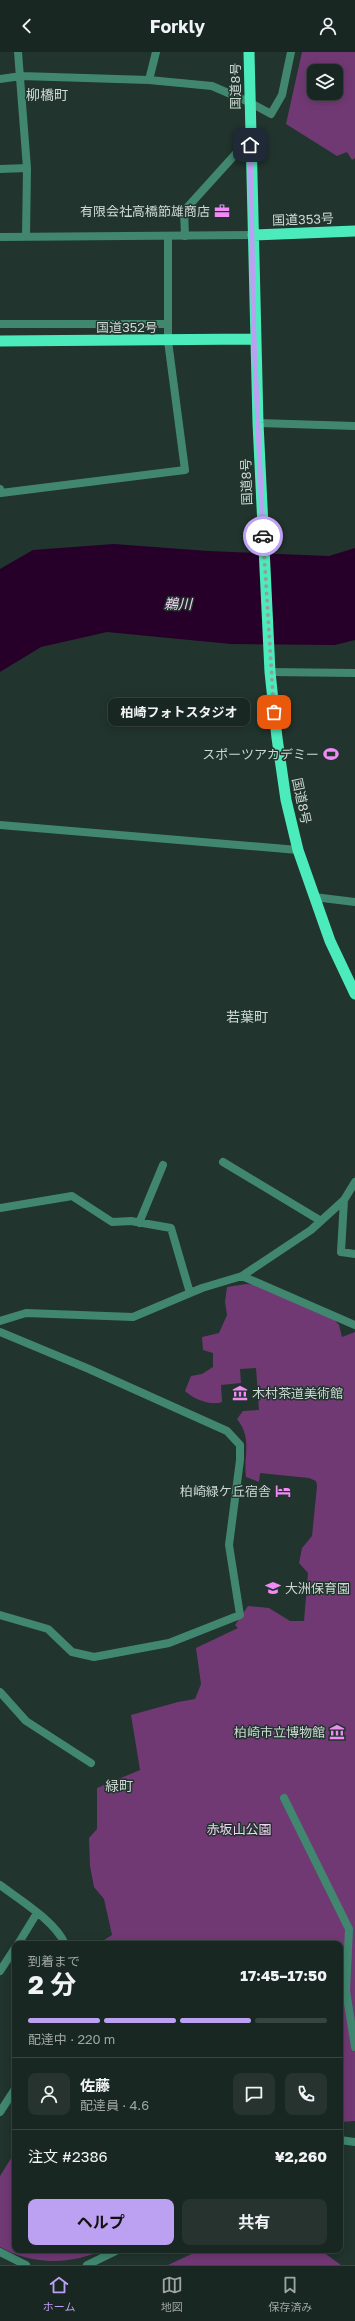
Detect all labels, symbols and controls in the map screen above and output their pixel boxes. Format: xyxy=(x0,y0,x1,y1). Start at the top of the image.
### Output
icon: back xyxy=(16,15,38,37)
text: Forkly xyxy=(150,15,205,37)
icon: person xyxy=(317,15,339,37)
street label: 国道8号 xyxy=(227,63,243,109)
map controls xyxy=(307,64,343,100)
button: layers xyxy=(307,64,343,100)
district label: 柳橋町 xyxy=(26,86,68,103)
pin xyxy=(233,128,267,162)
icon: home xyxy=(239,134,261,156)
office icon: 有限会社高橋節雄商店 xyxy=(213,202,231,220)
place label: 有限会社高橋節雄商店 xyxy=(80,203,210,219)
street label: 国道353号 xyxy=(272,210,334,228)
street label: 国道352号 xyxy=(96,319,158,335)
street label: 国道8号 xyxy=(237,458,255,506)
courier xyxy=(243,516,283,556)
icon: car xyxy=(252,525,274,547)
water label: 鵜川 xyxy=(164,595,194,612)
pin xyxy=(257,695,291,729)
callout: 柏崎フォトスタジオ xyxy=(108,698,250,726)
icon: bag xyxy=(263,701,285,723)
text: 柏崎フォトスタジオ xyxy=(120,704,238,720)
sports icon: スポーツアカデミー xyxy=(322,745,340,763)
place label: スポーツアカデミー xyxy=(202,746,319,762)
street label: 国道8号 xyxy=(289,776,315,826)
district label: 若葉町 xyxy=(226,1008,268,1025)
museum icon: 木村茶道美術館 xyxy=(231,1384,249,1402)
place label: 木村茶道美術館 xyxy=(252,1385,343,1401)
hotel icon: 柏崎緑ケ丘宿舎 xyxy=(274,1482,292,1500)
place label: 柏崎緑ケ丘宿舎 xyxy=(180,1483,271,1499)
school or university icon: 大洲保育園 xyxy=(264,1579,282,1597)
place label: 大洲保育園 xyxy=(285,1580,350,1596)
museum icon: 柏崎市立博物館 xyxy=(328,1723,346,1741)
place label: 柏崎市立博物館 xyxy=(234,1724,325,1740)
district label: 緑町 xyxy=(105,1777,133,1794)
park label: 赤坂山公園 xyxy=(206,1821,272,1837)
text: 到着まで xyxy=(28,1953,80,1969)
text: 17:45–17:50 xyxy=(240,1966,327,1984)
text: 2 分 xyxy=(28,1969,76,2000)
text: 配達中 · 220 m xyxy=(28,2031,115,2047)
button: person xyxy=(28,2073,70,2115)
button: chat xyxy=(233,2073,275,2115)
button: phone xyxy=(285,2073,327,2115)
text: 佐藤 xyxy=(80,2076,110,2094)
text: 配達員 · 4.6 xyxy=(80,2097,149,2113)
text: 注文 #2386 xyxy=(28,2147,108,2165)
text: ¥2,260 xyxy=(275,2147,327,2165)
button: ヘルプ xyxy=(28,2199,174,2245)
button: 共有 xyxy=(182,2199,327,2245)
tab: ホーム xyxy=(43,2274,75,2314)
tab: 地図 xyxy=(161,2274,183,2314)
tab: 保存済み xyxy=(268,2274,312,2314)

